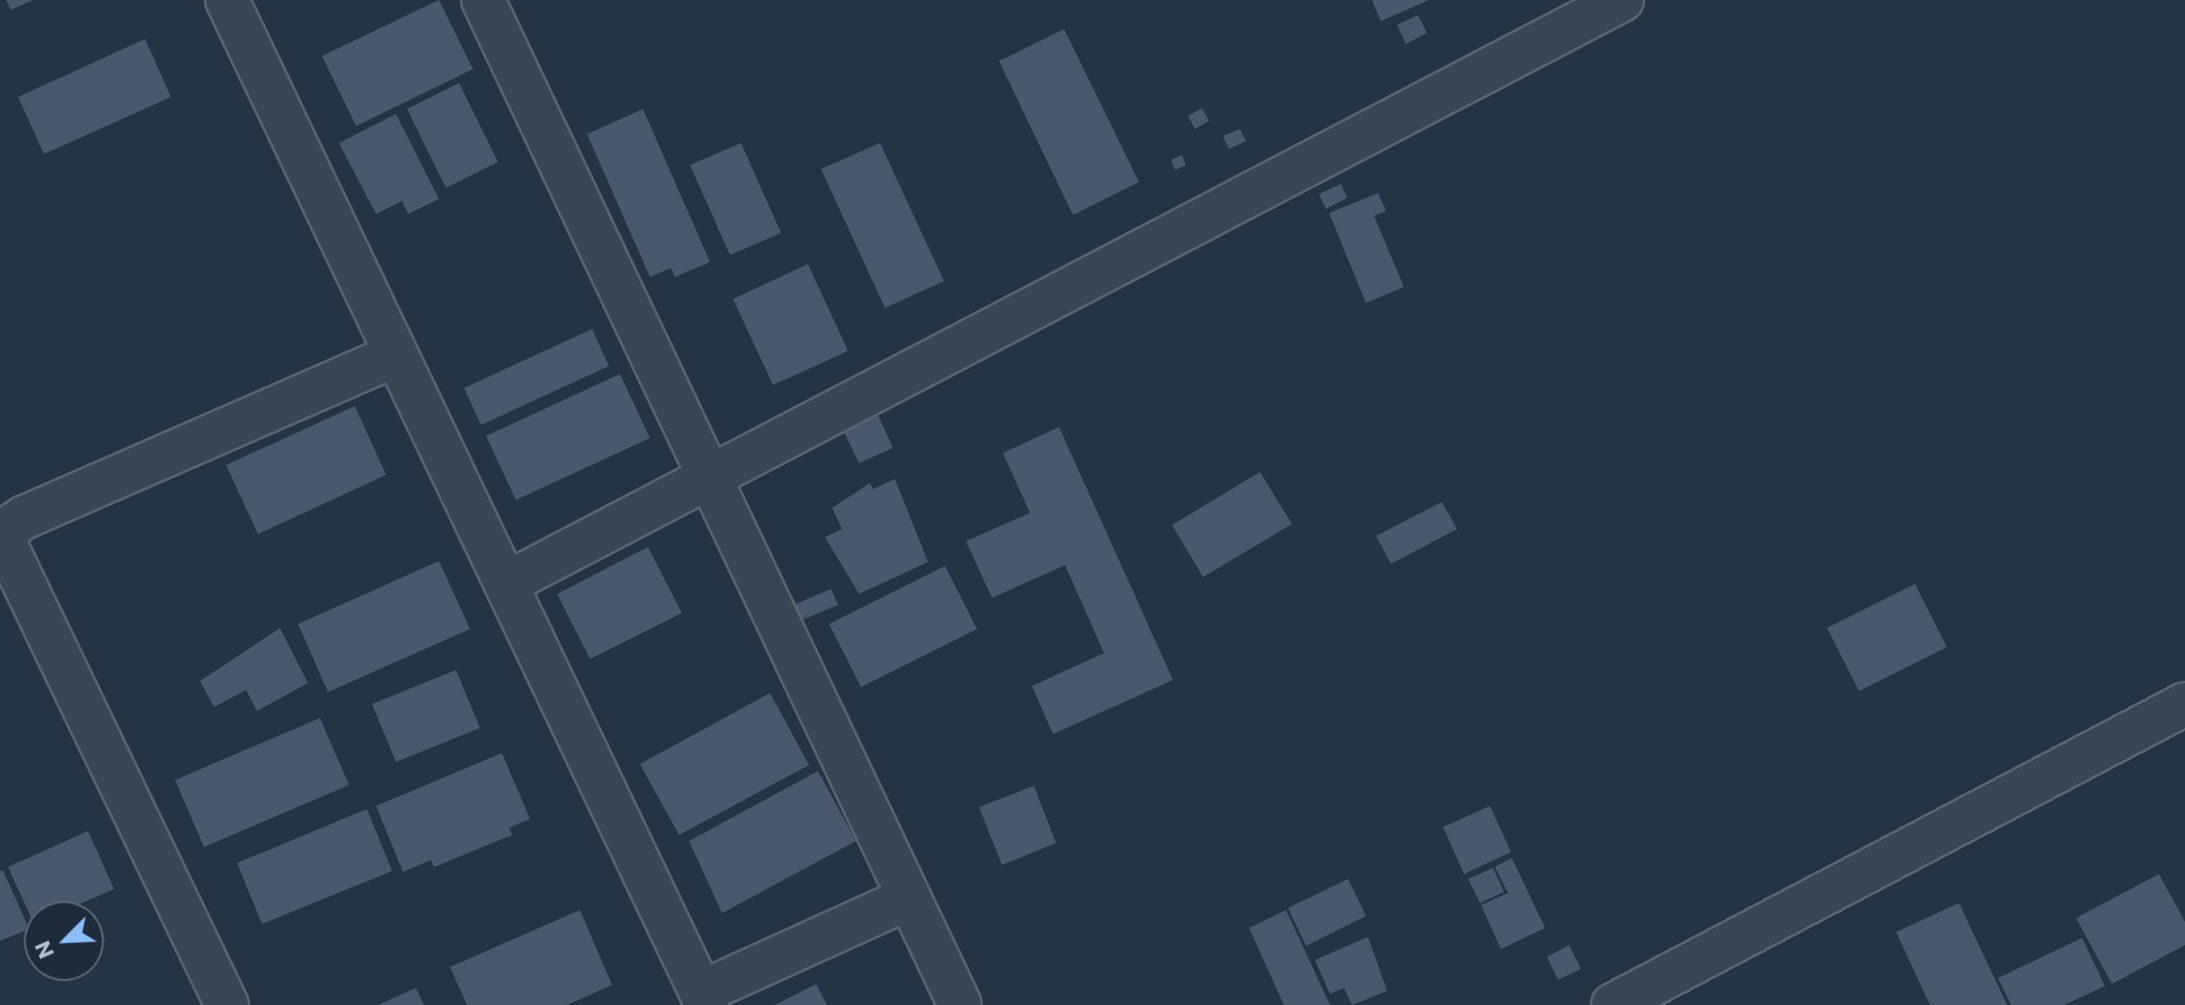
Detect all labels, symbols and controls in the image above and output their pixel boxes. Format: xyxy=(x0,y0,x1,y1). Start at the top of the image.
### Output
north arrow xyxy=(24,901,104,981)
text: N xyxy=(28,937,59,963)

